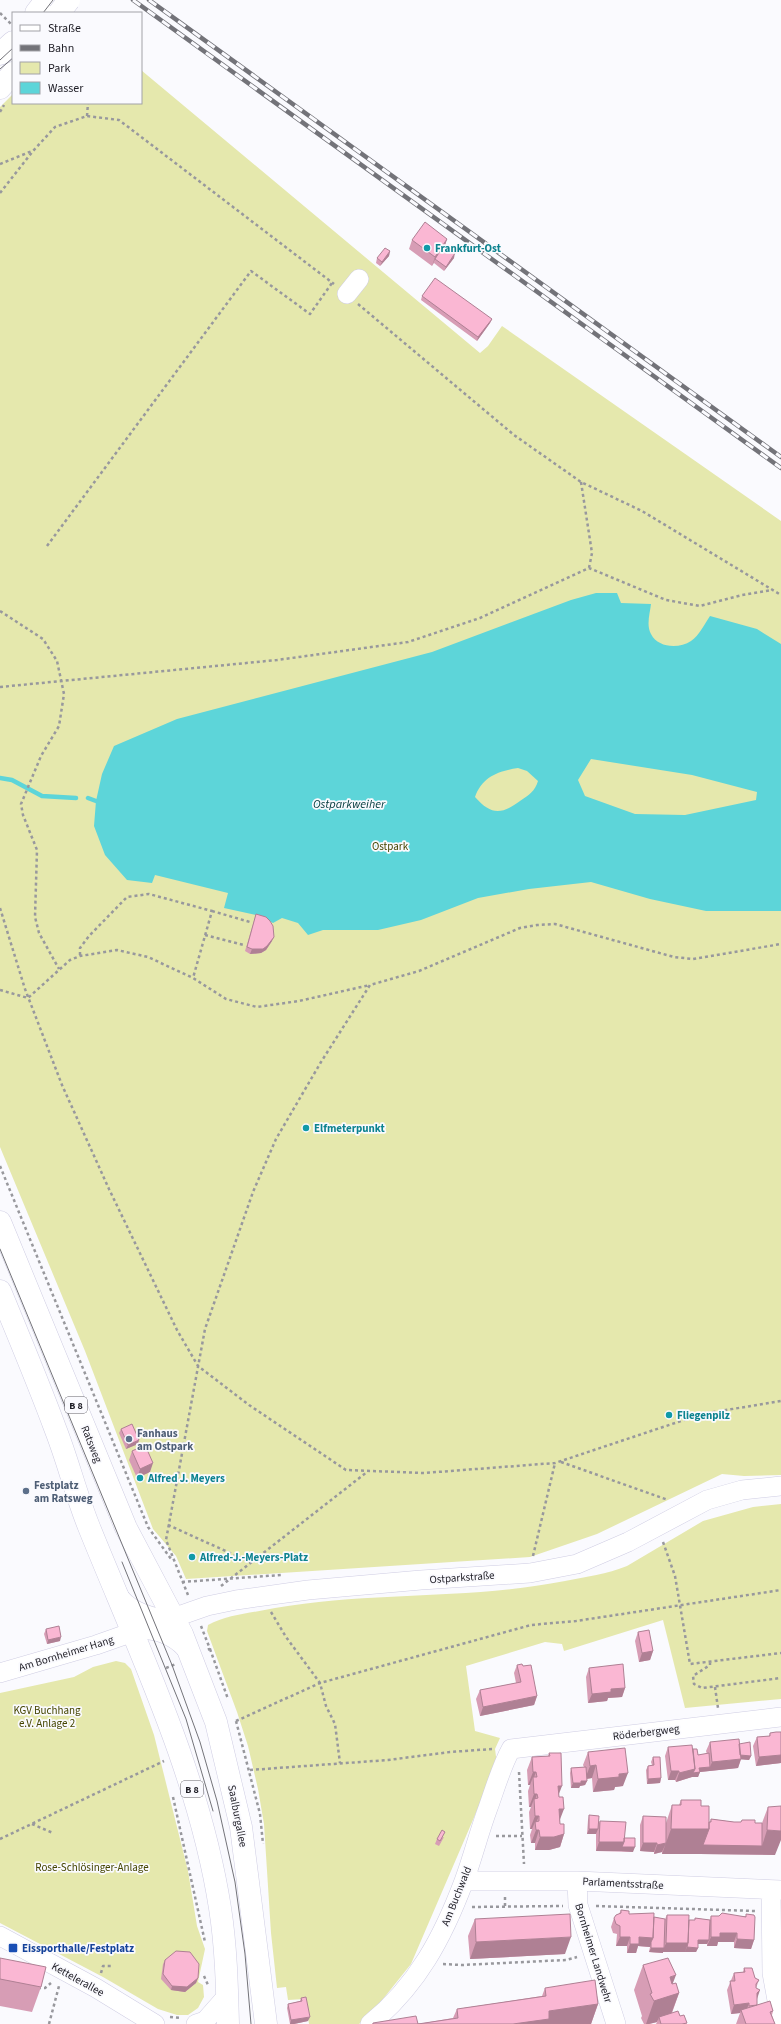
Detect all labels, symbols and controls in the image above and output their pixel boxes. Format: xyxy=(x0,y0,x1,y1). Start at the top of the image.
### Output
legend xyxy=(12,12,142,104)
text: Straße xyxy=(48,20,81,37)
text: Bahn xyxy=(48,40,74,57)
text: Park xyxy=(48,60,70,77)
text: Wasser xyxy=(48,80,84,97)
place label: Frankfurt-Ost xyxy=(435,241,502,256)
marker: Frankfurt-Ost xyxy=(422,243,432,253)
water label: Ostparkweiher xyxy=(313,796,386,813)
park label: Ostpark xyxy=(372,839,409,854)
place label: Elfmeterpunkt xyxy=(314,1121,386,1136)
marker: Elfmeterpunkt xyxy=(301,1123,311,1133)
road number: B 8 xyxy=(65,1397,87,1413)
place label: Fliegenpilz xyxy=(677,1408,730,1423)
marker: Fliegenpilz xyxy=(664,1410,674,1420)
street label: Ratsweg xyxy=(77,1423,106,1465)
place label: Fanhaus am Ostpark xyxy=(137,1426,193,1454)
marker: Fanhaus am Ostpark xyxy=(124,1434,134,1444)
place label: Alfred J. Meyers xyxy=(147,1471,225,1486)
marker: Alfred J. Meyers xyxy=(135,1473,145,1483)
place label: Festplatz am Ratsweg xyxy=(34,1478,93,1506)
marker: Festplatz am Ratsweg xyxy=(21,1486,31,1496)
place label: Alfred-J.-Meyers-Platz xyxy=(199,1550,308,1565)
marker: Alfred-J.-Meyers-Platz xyxy=(187,1552,197,1562)
street label: Ostparkstraße xyxy=(429,1568,496,1587)
street label: Am Bornheimer Hang xyxy=(17,1632,116,1675)
park label: KGV Buchhang e.V. Anlage 2 xyxy=(13,1703,81,1731)
street label: Röderbergweg xyxy=(612,1721,681,1744)
road number: B 8 xyxy=(181,1781,203,1797)
street label: Saalburgallee xyxy=(224,1784,251,1849)
park label: Rose-Schlösinger-Anlage xyxy=(35,1860,149,1875)
street label: Am Buchwald xyxy=(438,1864,475,1928)
street label: Parlamentsstraße xyxy=(582,1874,664,1893)
street label: Bornheimer Landwehr xyxy=(571,1902,616,2005)
place label: Eissporthalle/Festplatz xyxy=(22,1941,134,1956)
marker: Eissporthalle/Festplatz xyxy=(7,1942,19,1954)
street label: Kettelerallee xyxy=(49,1959,107,2000)

